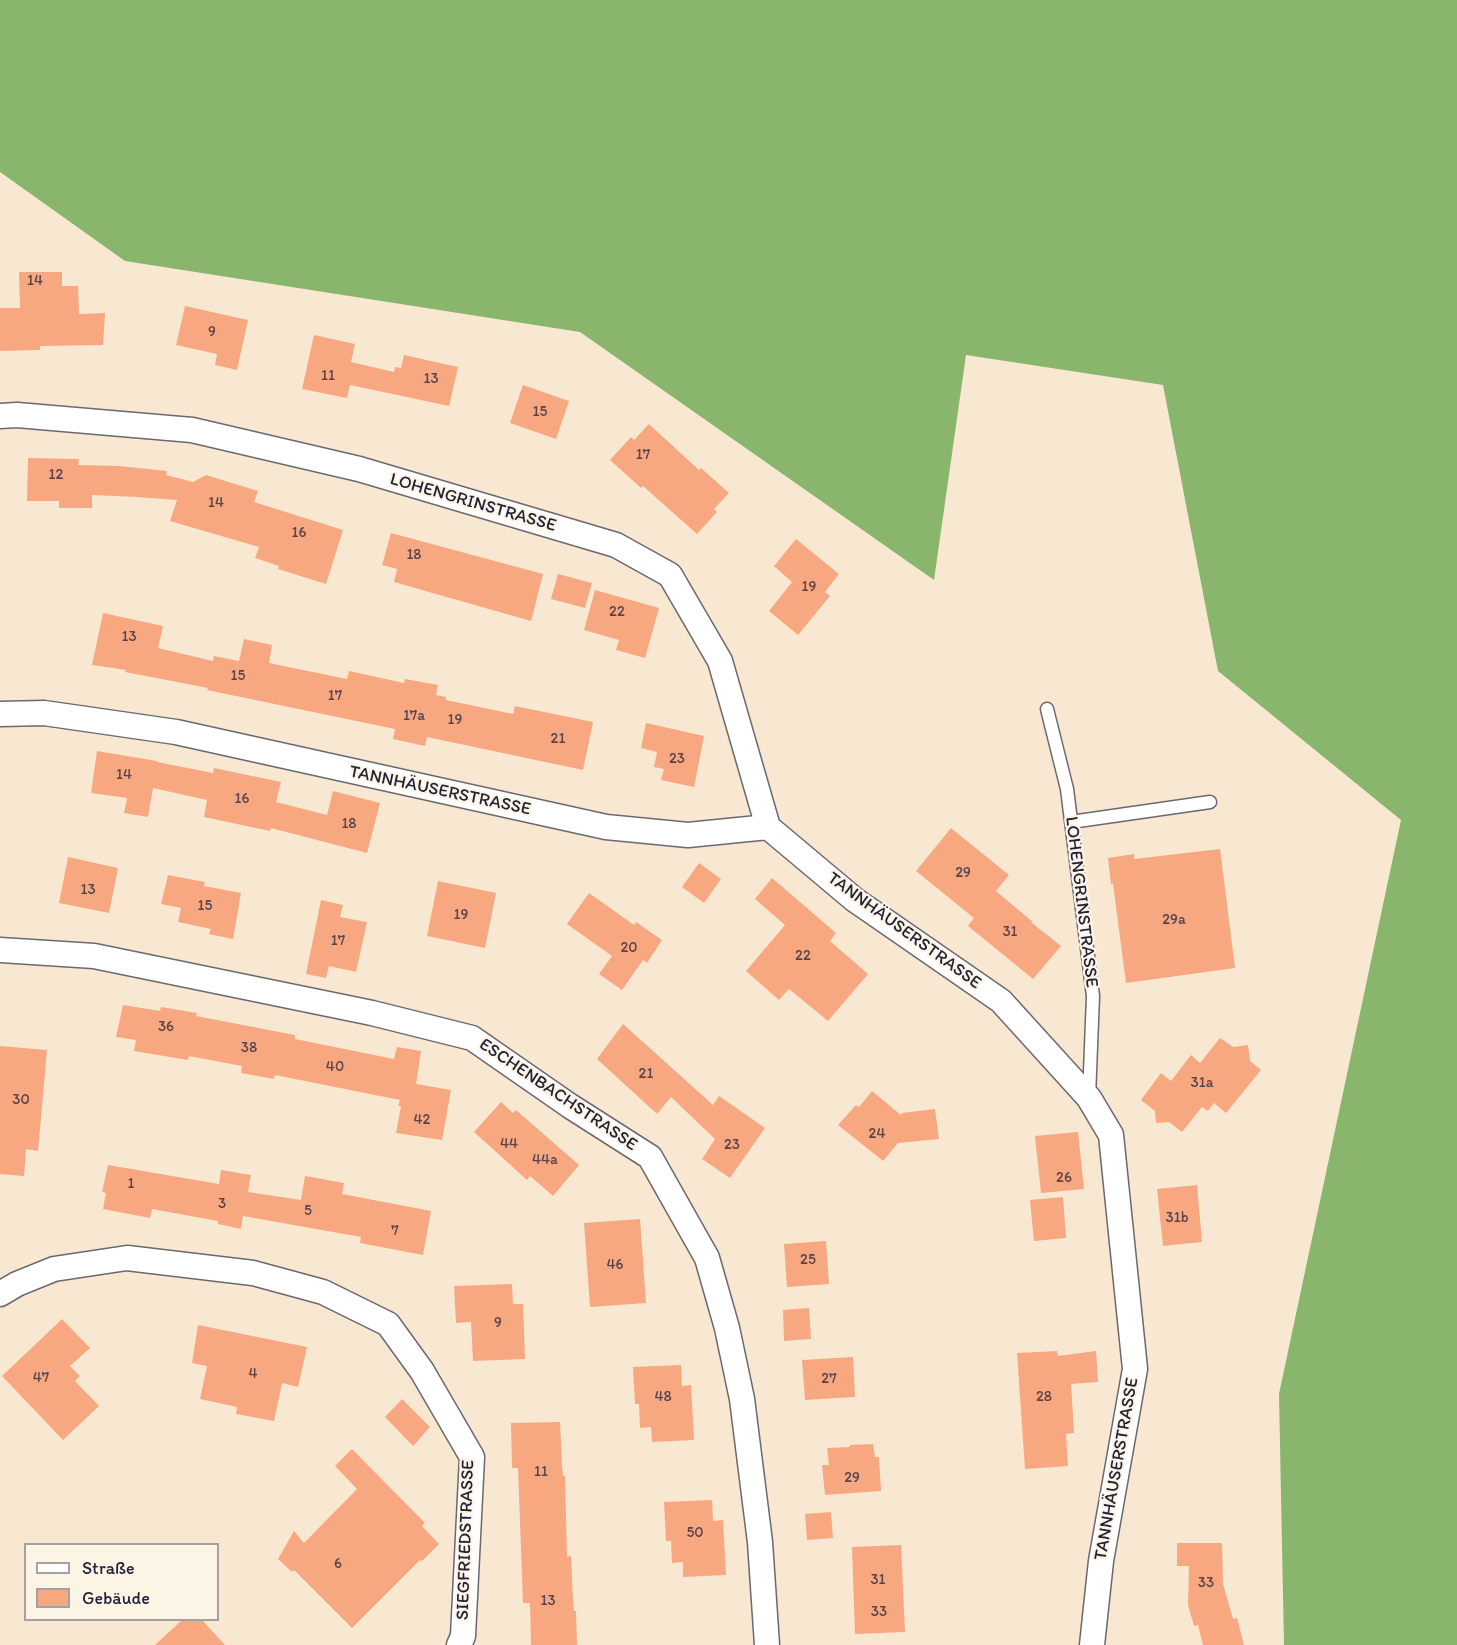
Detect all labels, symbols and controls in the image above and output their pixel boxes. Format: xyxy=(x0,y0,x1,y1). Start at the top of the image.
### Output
house number: 14 xyxy=(27,272,43,290)
house number: 9 xyxy=(208,323,216,341)
house number: 11 xyxy=(321,367,335,385)
house number: 13 xyxy=(423,370,439,388)
house number: 15 xyxy=(533,403,547,421)
house number: 17 xyxy=(636,446,650,464)
house number: 12 xyxy=(49,466,63,484)
street label: LOHENGRINSTRASSE xyxy=(387,469,559,537)
house number: 14 xyxy=(208,494,224,512)
house number: 16 xyxy=(292,524,306,542)
house number: 18 xyxy=(406,546,422,564)
house number: 19 xyxy=(802,578,816,596)
house number: 22 xyxy=(609,603,625,621)
house number: 13 xyxy=(121,628,137,646)
house number: 15 xyxy=(231,667,245,685)
house number: 17 xyxy=(328,687,342,705)
house number: 17a xyxy=(403,707,425,725)
house number: 19 xyxy=(448,711,462,729)
house number: 21 xyxy=(551,730,565,748)
house number: 23 xyxy=(669,750,685,768)
street label: TANNHÄUSERSTRASSE xyxy=(347,761,533,821)
house number: 14 xyxy=(116,766,132,784)
house number: 16 xyxy=(235,790,249,808)
house number: 18 xyxy=(341,815,357,833)
street label: LOHENGRINSTRASSE xyxy=(1060,815,1102,989)
house number: 29 xyxy=(955,864,971,882)
street label: TANNHÄUSERSTRASSE xyxy=(823,868,985,994)
house number: 13 xyxy=(80,881,96,899)
house number: 15 xyxy=(198,897,212,915)
house number: 19 xyxy=(454,906,468,924)
house number: 29a xyxy=(1162,911,1186,929)
house number: 31 xyxy=(1002,923,1018,941)
house number: 17 xyxy=(331,932,345,950)
house number: 20 xyxy=(620,939,638,957)
house number: 22 xyxy=(795,947,811,965)
house number: 36 xyxy=(158,1018,174,1036)
street label: ESCHENBACHSTRASSE xyxy=(475,1034,641,1156)
house number: 38 xyxy=(241,1039,257,1057)
house number: 40 xyxy=(326,1058,344,1076)
house number: 21 xyxy=(639,1065,653,1083)
house number: 31a xyxy=(1191,1074,1213,1092)
house number: 30 xyxy=(12,1091,30,1109)
house number: 42 xyxy=(414,1111,430,1129)
house number: 24 xyxy=(869,1125,885,1143)
house number: 44 xyxy=(500,1135,518,1153)
house number: 23 xyxy=(724,1136,740,1154)
house number: 44a xyxy=(532,1151,558,1169)
house number: 26 xyxy=(1056,1169,1072,1187)
house number: 1 xyxy=(128,1175,134,1193)
house number: 3 xyxy=(218,1195,226,1213)
house number: 5 xyxy=(304,1202,312,1220)
house number: 31b xyxy=(1166,1209,1188,1227)
house number: 7 xyxy=(391,1222,399,1240)
house number: 25 xyxy=(800,1251,816,1269)
house number: 46 xyxy=(607,1256,623,1274)
house number: 9 xyxy=(494,1314,502,1332)
house number: 4 xyxy=(248,1365,258,1383)
house number: 47 xyxy=(33,1369,49,1387)
house number: 27 xyxy=(821,1370,837,1388)
street label: TANNHÄUSERSTRASSE xyxy=(1090,1376,1144,1562)
house number: 48 xyxy=(654,1388,672,1406)
house number: 28 xyxy=(1036,1388,1052,1406)
street label: SIEGFRIEDSTRASSE xyxy=(452,1459,480,1621)
house number: 11 xyxy=(534,1463,548,1481)
house number: 29 xyxy=(844,1469,860,1487)
house number: 50 xyxy=(686,1524,704,1542)
legend xyxy=(24,1543,219,1621)
house number: 6 xyxy=(334,1555,342,1573)
text: Straße xyxy=(82,1557,135,1579)
house number: 31 xyxy=(870,1571,886,1589)
house number: 33 xyxy=(1198,1574,1214,1592)
text: Gebäude xyxy=(82,1587,150,1609)
house number: 13 xyxy=(540,1592,556,1610)
house number: 33 xyxy=(871,1603,887,1621)

